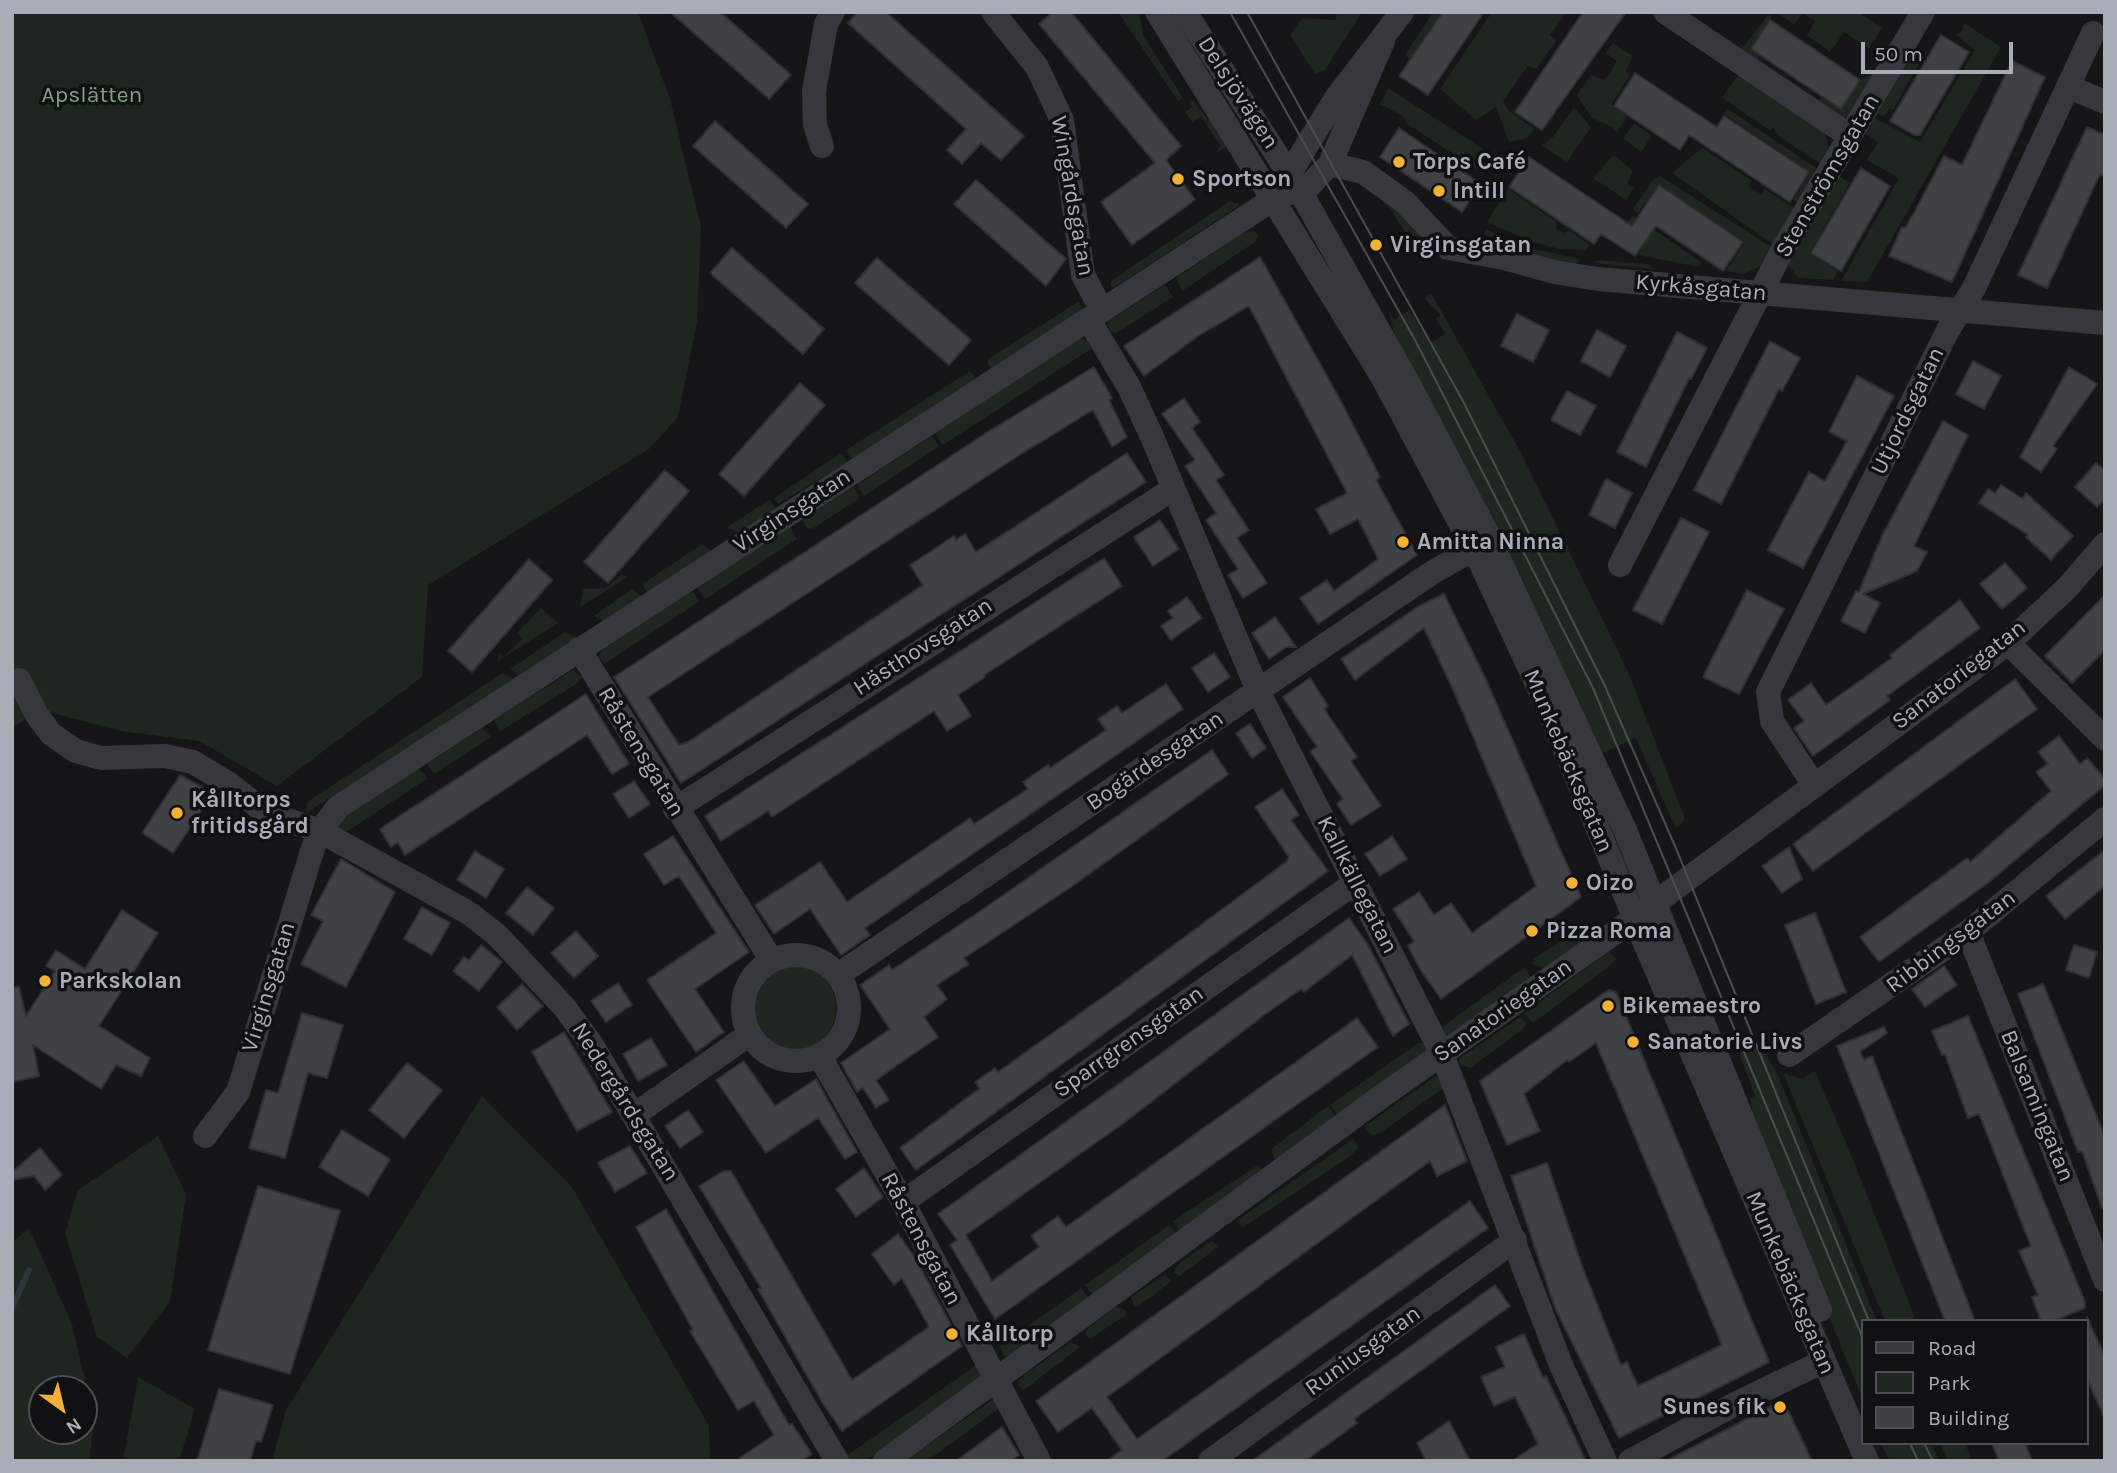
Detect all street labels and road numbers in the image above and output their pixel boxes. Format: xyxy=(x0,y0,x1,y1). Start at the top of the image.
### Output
street label: Delsjövägen xyxy=(1192,32,1284,154)
street label: Stenströmsgatan xyxy=(1770,89,1886,263)
street label: Wingårdsgatan xyxy=(1044,114,1100,278)
street label: Kyrkåsgatan xyxy=(1634,269,1768,307)
street label: Utjordsgatan xyxy=(1865,343,1951,479)
street label: Virginsgatan xyxy=(728,463,856,559)
street label: Hästhovsgatan xyxy=(849,592,997,702)
street label: Sanatoriegatan xyxy=(1887,614,2031,736)
street label: Munkebäcksgatan xyxy=(1517,665,1619,857)
street label: Råstensgatan xyxy=(592,682,690,822)
street label: Bogärdesgatan xyxy=(1081,705,1229,817)
street label: Kallkällegatan xyxy=(1311,812,1403,958)
street label: Ribbingsgatan xyxy=(1881,884,2021,1000)
street label: Virginsgatan xyxy=(236,919,302,1055)
street label: Sanatoriegatan xyxy=(1429,953,1577,1069)
street label: Sparrgrensgatan xyxy=(1049,980,1209,1104)
street label: Nedergårdsgatan xyxy=(565,1018,685,1186)
street label: Balsamingatan xyxy=(1994,1026,2080,1186)
street label: Råstensgatan xyxy=(875,1168,967,1310)
street label: Munkebäcksgatan xyxy=(1739,1187,1841,1379)
street label: Runiusgatan xyxy=(1300,1300,1426,1402)

